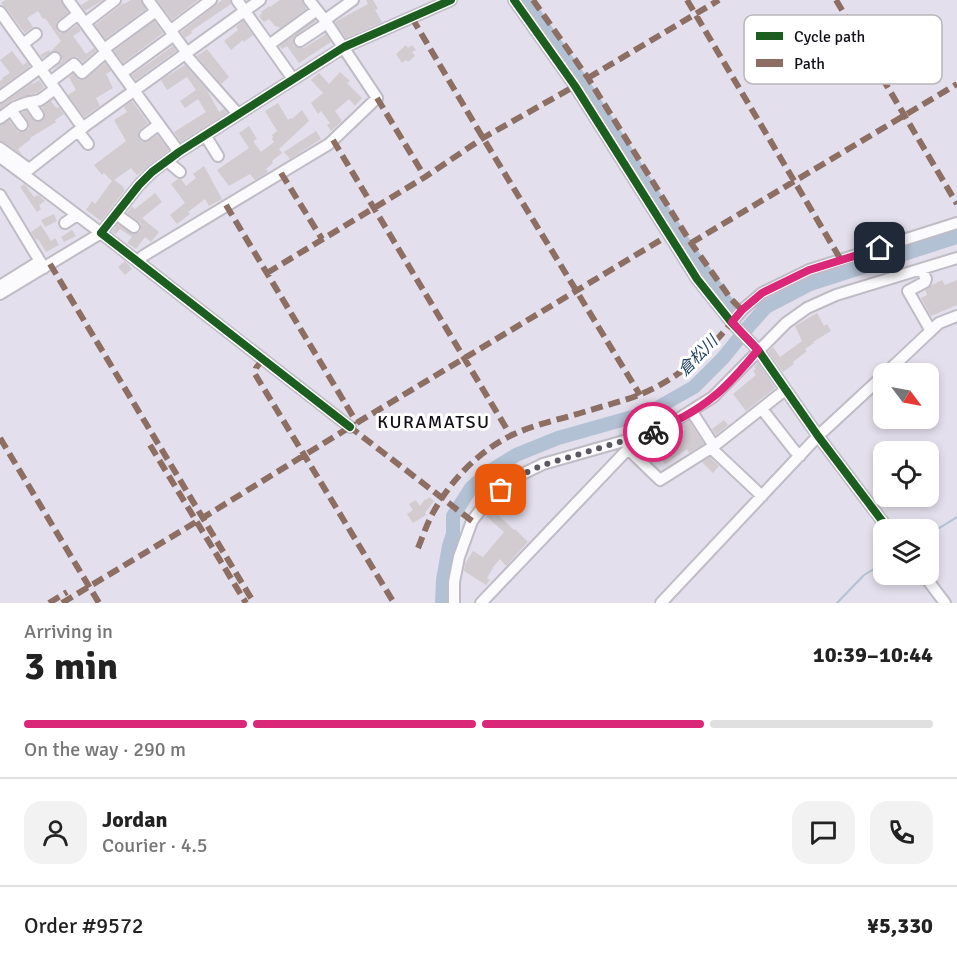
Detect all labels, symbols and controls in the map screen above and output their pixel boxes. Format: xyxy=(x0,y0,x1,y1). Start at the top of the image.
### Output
legend xyxy=(744,15,942,84)
text: Cycle path xyxy=(794,27,865,47)
text: Path xyxy=(794,54,825,74)
pin xyxy=(854,222,905,273)
icon: home xyxy=(863,231,896,264)
water label: 倉松川 xyxy=(674,330,723,380)
north arrow xyxy=(873,363,939,429)
map controls xyxy=(873,363,939,585)
courier xyxy=(623,402,683,462)
district label: KURAMATSU xyxy=(377,411,491,433)
icon: bike xyxy=(637,416,670,449)
button: locate xyxy=(873,441,939,507)
pin xyxy=(475,464,526,515)
icon: bag xyxy=(484,473,517,506)
button: layers xyxy=(873,519,939,585)
text: Arriving in xyxy=(24,619,113,644)
text: 10:39–10:44 xyxy=(813,641,933,668)
text: 3 min xyxy=(24,642,118,690)
text: On the way · 290 m xyxy=(24,737,186,762)
button: person xyxy=(24,801,87,864)
button: chat xyxy=(792,801,855,864)
button: phone xyxy=(870,801,933,864)
text: Jordan xyxy=(102,806,168,833)
text: Courier · 4.5 xyxy=(102,833,208,858)
text: Order #9572 xyxy=(24,912,144,939)
text: ¥5,330 xyxy=(867,912,933,939)

